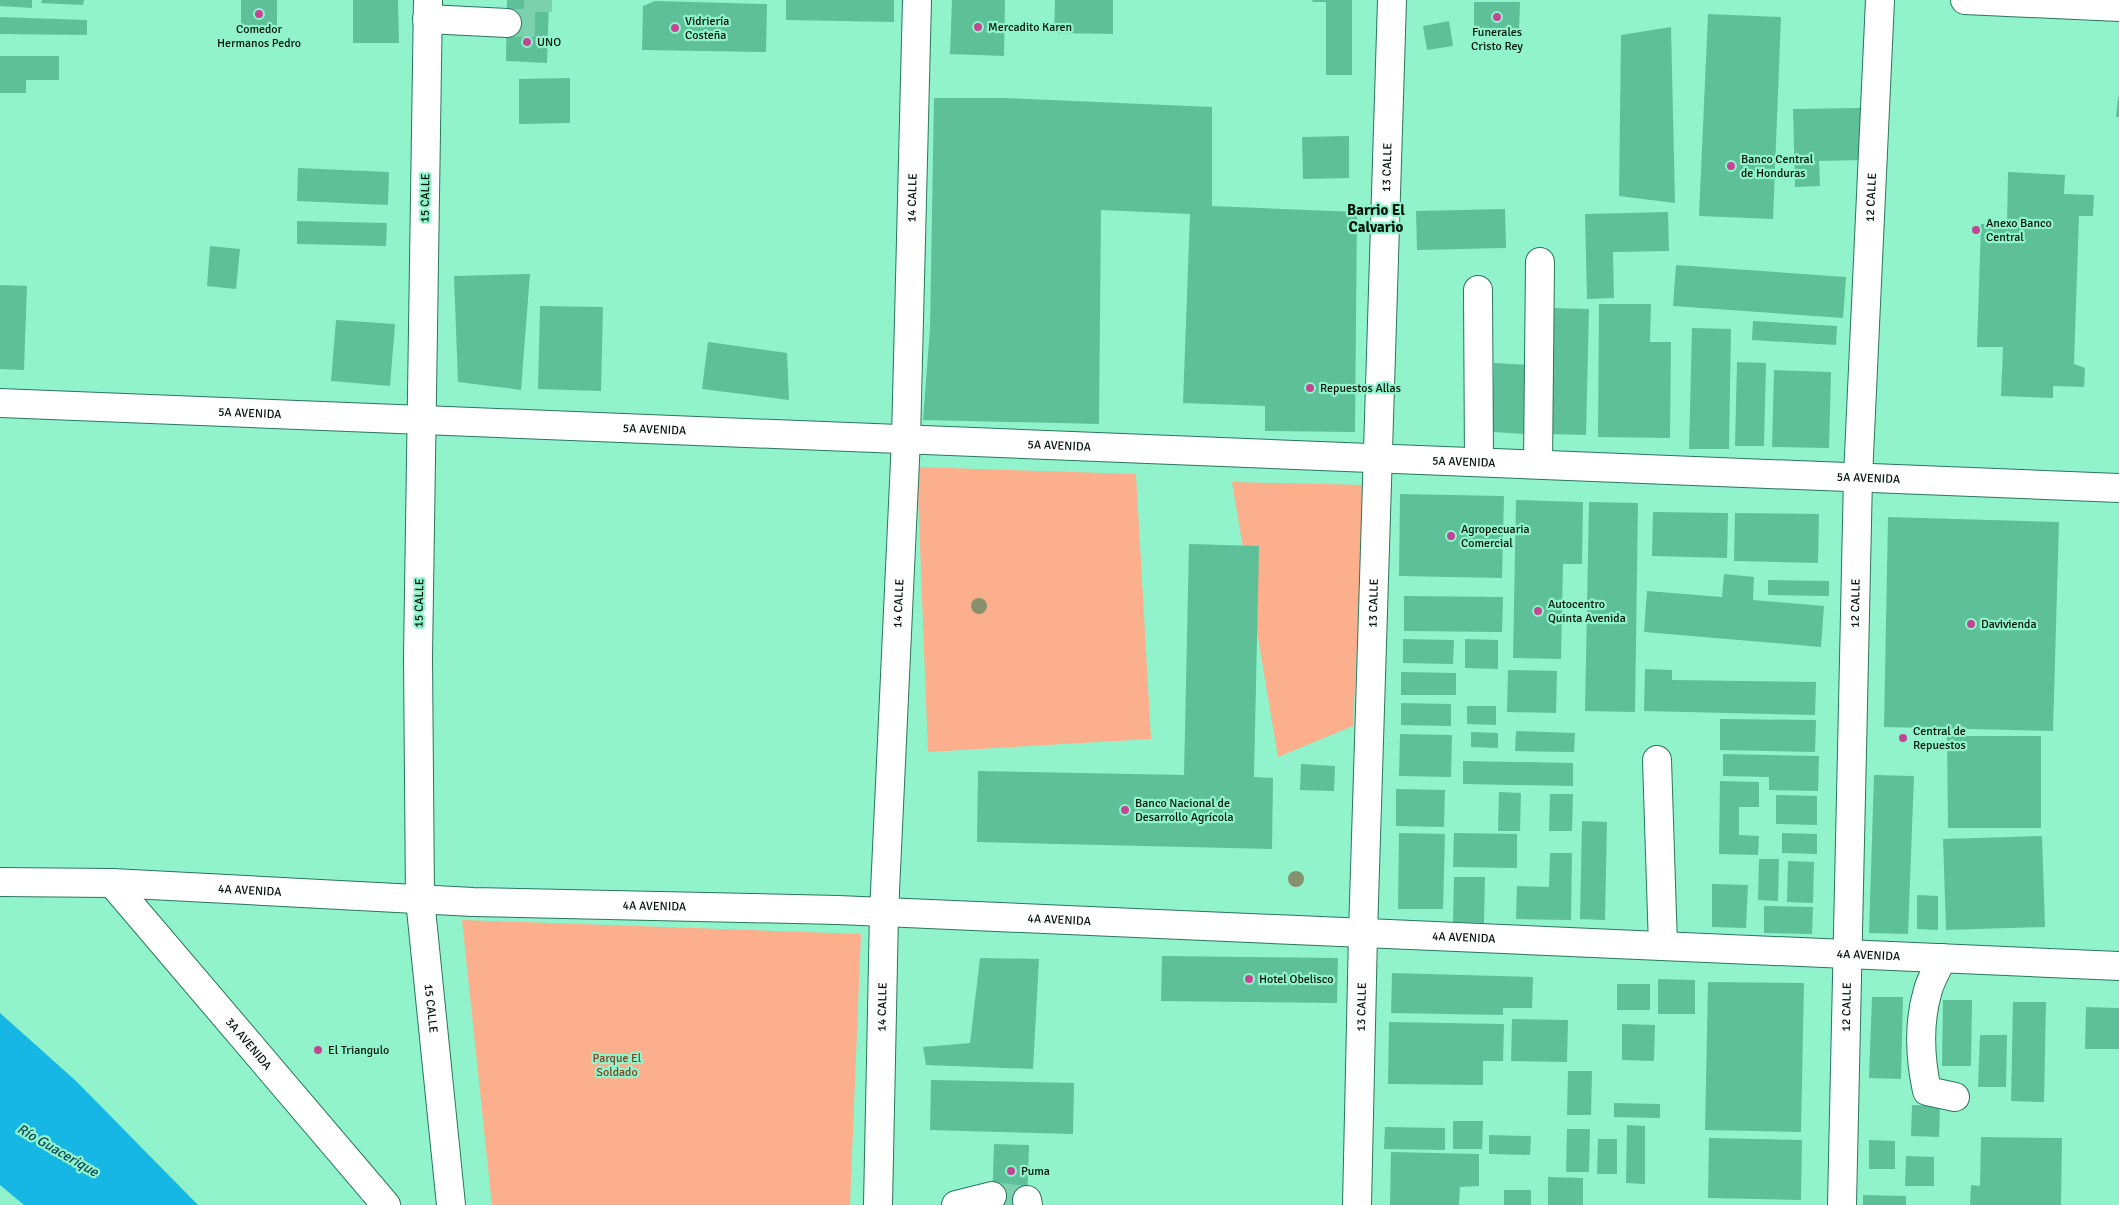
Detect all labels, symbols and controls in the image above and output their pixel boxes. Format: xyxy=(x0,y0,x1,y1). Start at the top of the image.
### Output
marker: Comedor Hermanos Pedro xyxy=(253,8,265,20)
marker: Funerales Cristo Rey xyxy=(1491,11,1503,23)
place label: Vidriería Costeña xyxy=(685,14,729,43)
place label: Mercadito Karen xyxy=(988,20,1072,35)
marker: Mercadito Karen xyxy=(972,21,984,33)
place label: Comedor Hermanos Pedro xyxy=(217,22,301,51)
marker: Vidriería Costeña xyxy=(669,22,681,34)
place label: Funerales Cristo Rey xyxy=(1471,25,1523,54)
place label: UNO xyxy=(537,35,561,50)
marker: UNO xyxy=(521,36,533,48)
street label: 13 CALLE xyxy=(1379,142,1396,192)
place label: Banco Central de Honduras xyxy=(1741,152,1814,181)
marker: Banco Central de Honduras xyxy=(1725,160,1737,172)
street label: 12 CALLE xyxy=(1863,172,1880,222)
street label: 15 CALLE xyxy=(418,173,433,223)
street label: 14 CALLE xyxy=(904,173,921,222)
district label: Barrio El Calvario xyxy=(1347,201,1405,236)
place label: Anexo Banco Central xyxy=(1986,216,2052,245)
marker: Anexo Banco Central xyxy=(1970,224,1982,236)
place label: Repuestos Allas xyxy=(1320,381,1401,396)
marker: Repuestos Allas xyxy=(1304,382,1316,394)
street label: 5A AVENIDA xyxy=(218,405,282,422)
street label: 5A AVENIDA xyxy=(622,421,687,439)
street label: 5A AVENIDA xyxy=(1027,437,1092,455)
street label: 5A AVENIDA xyxy=(1432,453,1497,471)
street label: 5A AVENIDA xyxy=(1836,470,1901,487)
place label: Agropecuaria Comercial xyxy=(1461,522,1530,551)
marker: Agropecuaria Comercial xyxy=(1445,530,1457,542)
street label: 15 CALLE xyxy=(412,578,427,628)
street label: 14 CALLE xyxy=(890,578,908,628)
street label: 13 CALLE xyxy=(1366,578,1382,628)
street label: 12 CALLE xyxy=(1848,578,1864,628)
place label: Autocentro Quinta Avenida xyxy=(1548,597,1626,626)
marker: Autocentro Quinta Avenida xyxy=(1532,605,1544,617)
place label: Davivienda xyxy=(1981,617,2037,632)
marker: Davivienda xyxy=(1965,618,1977,630)
place label: Central de Repuestos xyxy=(1913,724,1966,753)
marker: Central de Repuestos xyxy=(1897,732,1909,744)
place label: Banco Nacional de Desarrollo Agrícola xyxy=(1135,796,1234,825)
marker: Banco Nacional de Desarrollo Agrícola xyxy=(1119,804,1131,816)
street label: 4A AVENIDA xyxy=(218,882,283,900)
street label: 4A AVENIDA xyxy=(623,898,687,915)
street label: 4A AVENIDA xyxy=(1027,911,1092,929)
street label: 4A AVENIDA xyxy=(1432,929,1497,947)
street label: 4A AVENIDA xyxy=(1836,947,1901,964)
place label: Hotel Obelisco xyxy=(1259,972,1334,987)
marker: Hotel Obelisco xyxy=(1243,973,1255,985)
street label: 14 CALLE xyxy=(875,982,891,1032)
street label: 13 CALLE xyxy=(1354,982,1370,1032)
street label: 12 CALLE xyxy=(1839,982,1855,1032)
street label: 15 CALLE xyxy=(421,983,441,1034)
street label: 3A AVENIDA xyxy=(222,1015,275,1074)
place label: El Triangulo xyxy=(328,1043,389,1058)
marker: El Triangulo xyxy=(312,1044,324,1056)
park label: Parque El Soldado xyxy=(593,1051,642,1080)
water label: Río Guacerique xyxy=(14,1120,102,1181)
place label: Puma xyxy=(1021,1164,1050,1179)
marker: Puma xyxy=(1005,1165,1017,1177)

